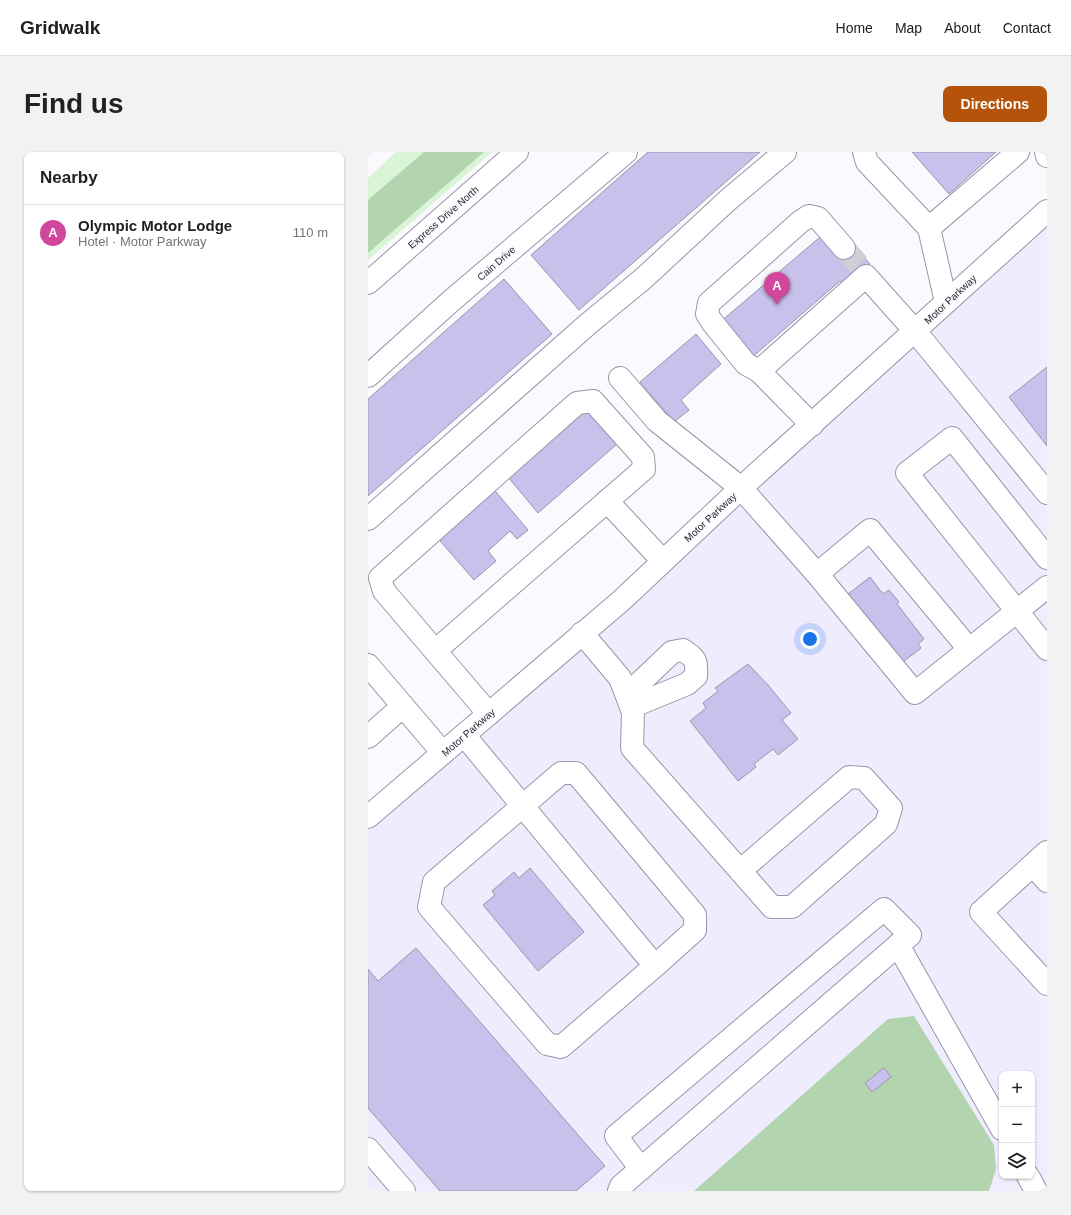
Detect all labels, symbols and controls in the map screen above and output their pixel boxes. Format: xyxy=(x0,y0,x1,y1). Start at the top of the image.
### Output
text: Gridwalk xyxy=(20,17,100,38)
text: Home xyxy=(836,20,873,36)
text: Map xyxy=(895,20,922,36)
text: About xyxy=(944,20,981,36)
text: Contact xyxy=(1003,20,1051,36)
button: Directions xyxy=(943,86,1047,122)
text: Find us xyxy=(24,88,124,119)
text: Nearby xyxy=(40,168,98,187)
street label: Express Drive North xyxy=(406,184,481,251)
text: Olympic Motor Lodge xyxy=(78,217,232,234)
text: A xyxy=(48,225,58,240)
text: 110 m xyxy=(293,225,328,240)
text: Hotel · Motor Parkway xyxy=(78,234,207,249)
street label: Cain Drive xyxy=(475,244,518,283)
pin: A xyxy=(764,272,790,305)
street label: Motor Parkway xyxy=(922,273,978,326)
street label: Motor Parkway xyxy=(682,491,738,544)
your location xyxy=(800,629,820,649)
street label: Motor Parkway xyxy=(440,706,497,758)
map controls xyxy=(999,1071,1035,1179)
button: + xyxy=(999,1071,1035,1107)
button: − xyxy=(999,1107,1035,1143)
button: layers xyxy=(999,1143,1035,1179)

